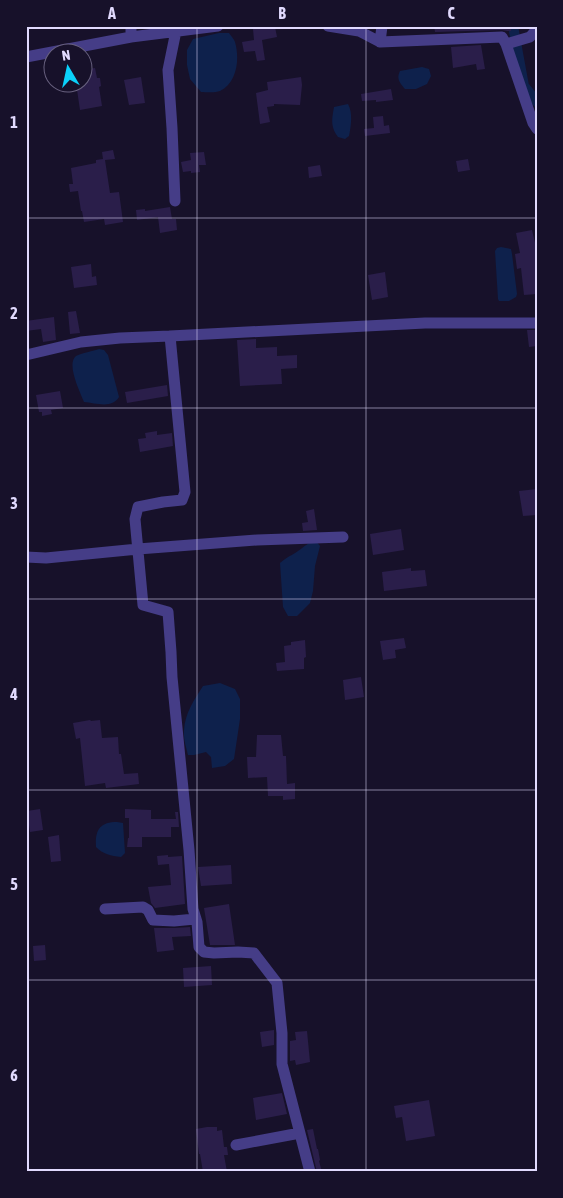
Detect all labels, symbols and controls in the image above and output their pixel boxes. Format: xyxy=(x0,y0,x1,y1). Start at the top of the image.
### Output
text: A xyxy=(107,4,116,22)
text: B xyxy=(278,4,286,22)
text: C xyxy=(447,4,455,22)
north arrow xyxy=(42,42,92,92)
text: N xyxy=(61,47,71,64)
text: 1 xyxy=(10,113,18,131)
text: 2 xyxy=(10,304,18,322)
text: 3 xyxy=(10,494,18,512)
text: 4 xyxy=(9,685,18,703)
text: 5 xyxy=(10,875,18,893)
text: 6 xyxy=(10,1066,18,1084)

